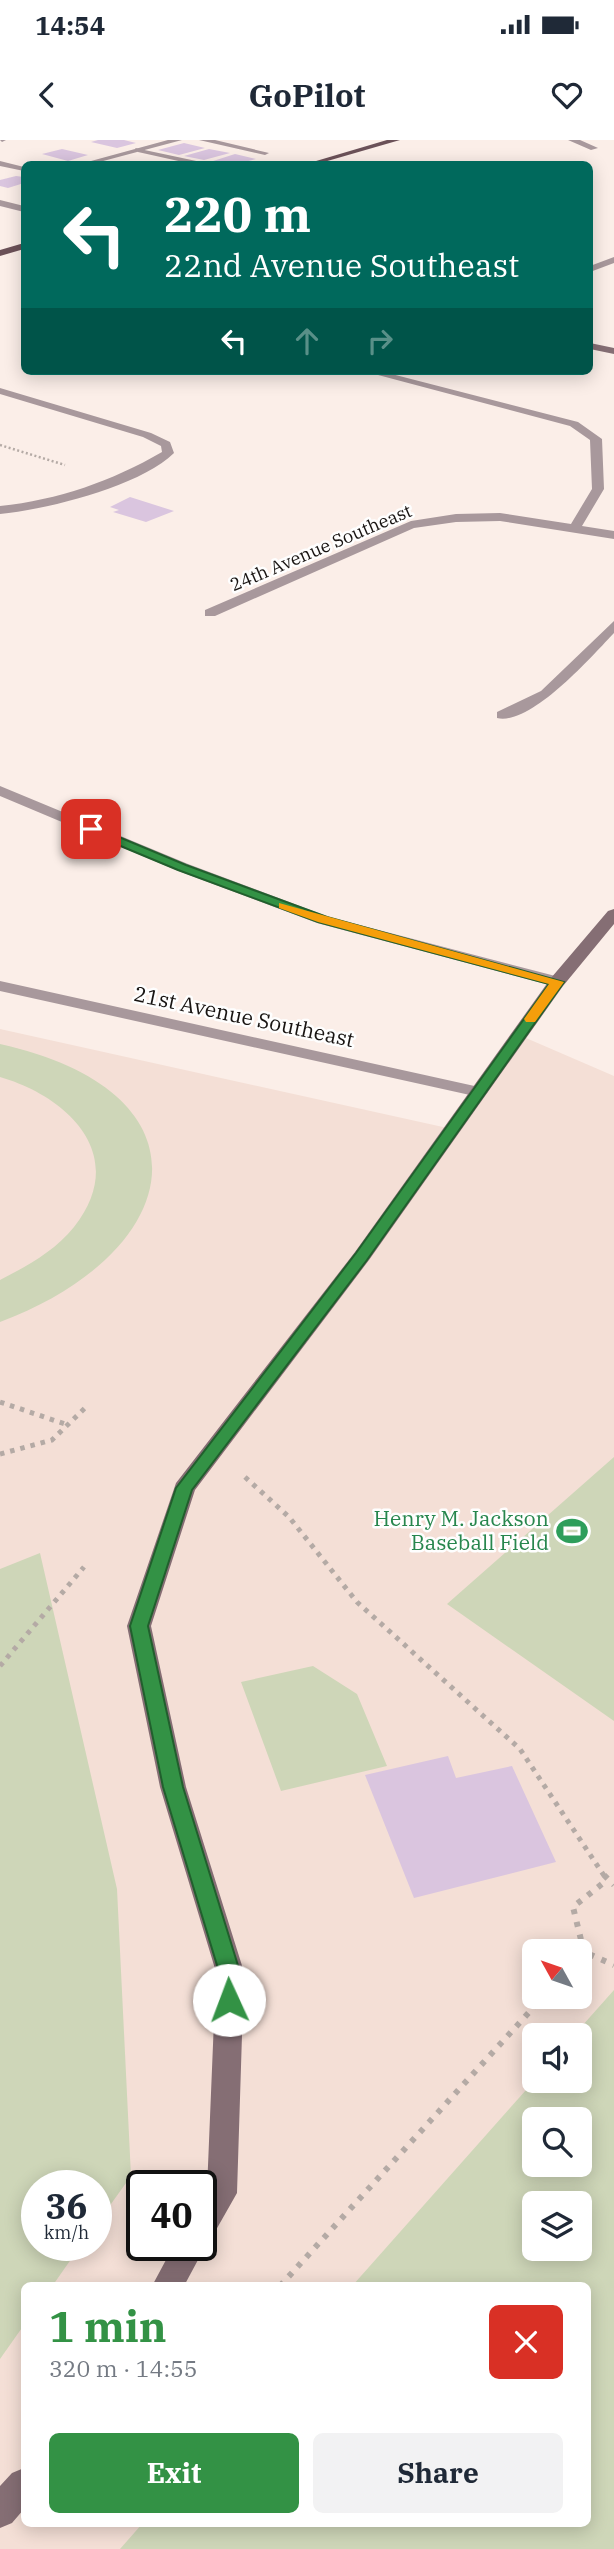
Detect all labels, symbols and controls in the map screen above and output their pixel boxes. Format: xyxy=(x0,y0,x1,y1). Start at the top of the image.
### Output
text: 14:54 xyxy=(35,8,105,42)
text: GoPilot xyxy=(249,74,365,116)
icon: back xyxy=(28,76,66,114)
icon: heart xyxy=(548,76,586,114)
text: 220 m xyxy=(164,182,311,245)
icon: left xyxy=(49,189,140,280)
text: 22nd Avenue Southeast xyxy=(164,244,519,286)
icon: left xyxy=(215,322,253,360)
icon: ahead xyxy=(288,322,326,360)
icon: right xyxy=(361,322,399,360)
street label: 24th Avenue Southeast xyxy=(227,499,415,596)
pin xyxy=(61,799,121,859)
icon: arrive xyxy=(72,810,110,848)
street label: 21st Avenue Southeast xyxy=(132,979,357,1053)
place label: Henry M. Jackson Baseball Field xyxy=(373,1504,549,1556)
sports icon: Henry M. Jackson Baseball Field xyxy=(555,1514,589,1548)
north arrow xyxy=(522,1939,592,2009)
map controls xyxy=(522,1939,592,2261)
position arrow xyxy=(192,1963,266,2037)
button: sound xyxy=(522,2023,592,2093)
button: search xyxy=(522,2107,592,2177)
speed limit sign: 40 xyxy=(126,2170,217,2261)
text: 36 xyxy=(45,2183,88,2229)
button: layers xyxy=(522,2191,592,2261)
text: km/h xyxy=(44,2221,89,2244)
text: 1 min xyxy=(49,2299,167,2354)
button: close xyxy=(489,2305,563,2379)
text: 320 m · 14:55 xyxy=(49,2353,198,2383)
button: Exit xyxy=(49,2433,299,2513)
button: Share xyxy=(313,2433,563,2513)

